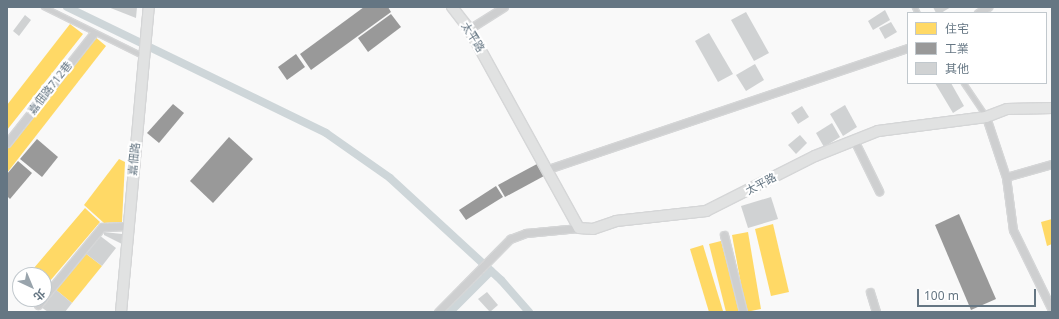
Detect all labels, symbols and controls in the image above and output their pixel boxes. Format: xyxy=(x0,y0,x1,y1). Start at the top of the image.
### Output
legend xyxy=(907,12,1047,84)
street label: 太平路 xyxy=(459,20,487,54)
text: 住宅 xyxy=(945,20,969,37)
text: 工業 xyxy=(945,40,969,57)
street label: 嘉佃路712巷 xyxy=(25,59,75,117)
text: 其他 xyxy=(945,60,969,77)
street label: 嘉佃路 xyxy=(126,142,142,176)
street label: 太平路 xyxy=(743,170,779,198)
north arrow xyxy=(12,267,52,307)
scale bar xyxy=(919,281,1038,307)
text: 北 xyxy=(31,286,49,304)
text: 100 m xyxy=(924,287,959,304)

